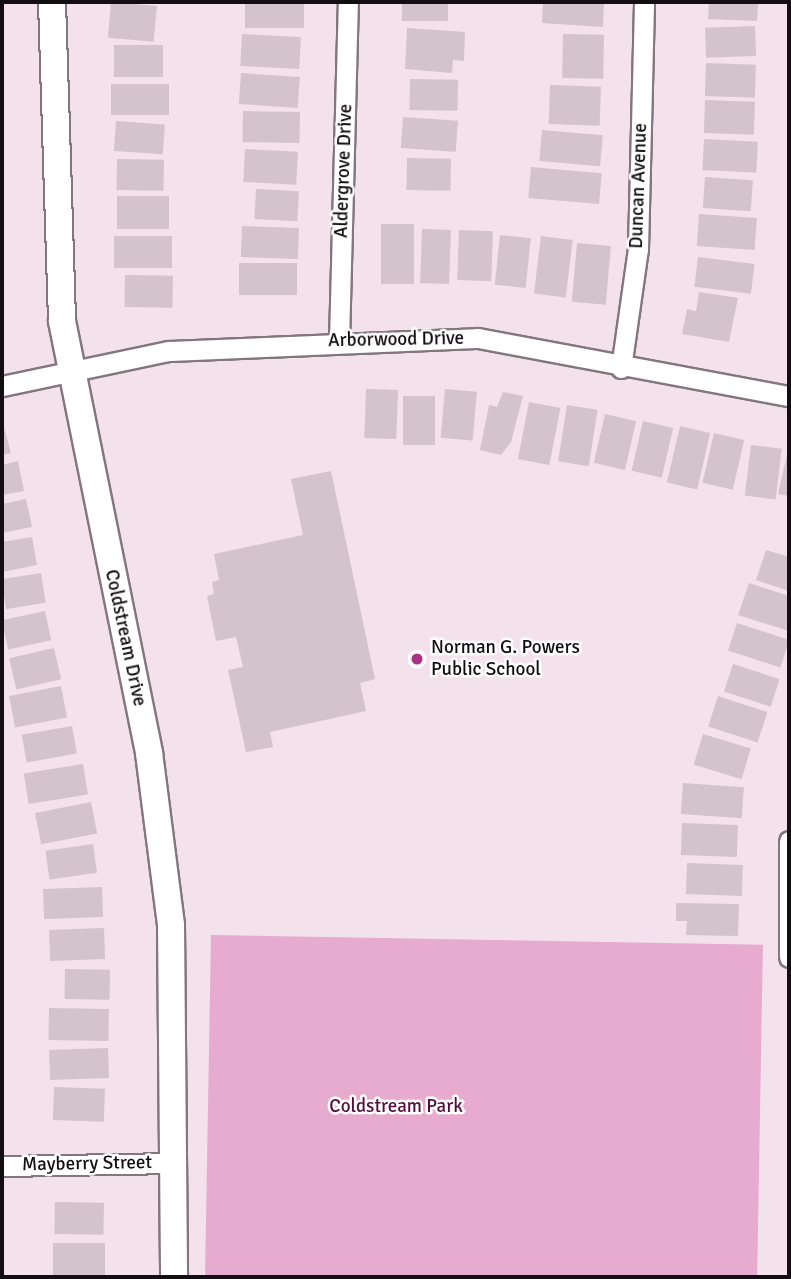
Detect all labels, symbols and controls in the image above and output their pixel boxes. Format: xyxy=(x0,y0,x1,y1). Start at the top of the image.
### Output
street label: Aldergrove Drive xyxy=(330,104,358,238)
street label: Duncan Avenue xyxy=(625,123,653,249)
street label: Arborwood Drive xyxy=(328,327,464,353)
street label: Coldstream Drive xyxy=(99,568,151,708)
place label: Norman G. Powers Public School xyxy=(431,637,580,681)
marker: Norman G. Powers Public School xyxy=(409,651,425,667)
park label: Coldstream Park xyxy=(329,1096,463,1118)
street label: Mayberry Street xyxy=(22,1151,152,1177)

